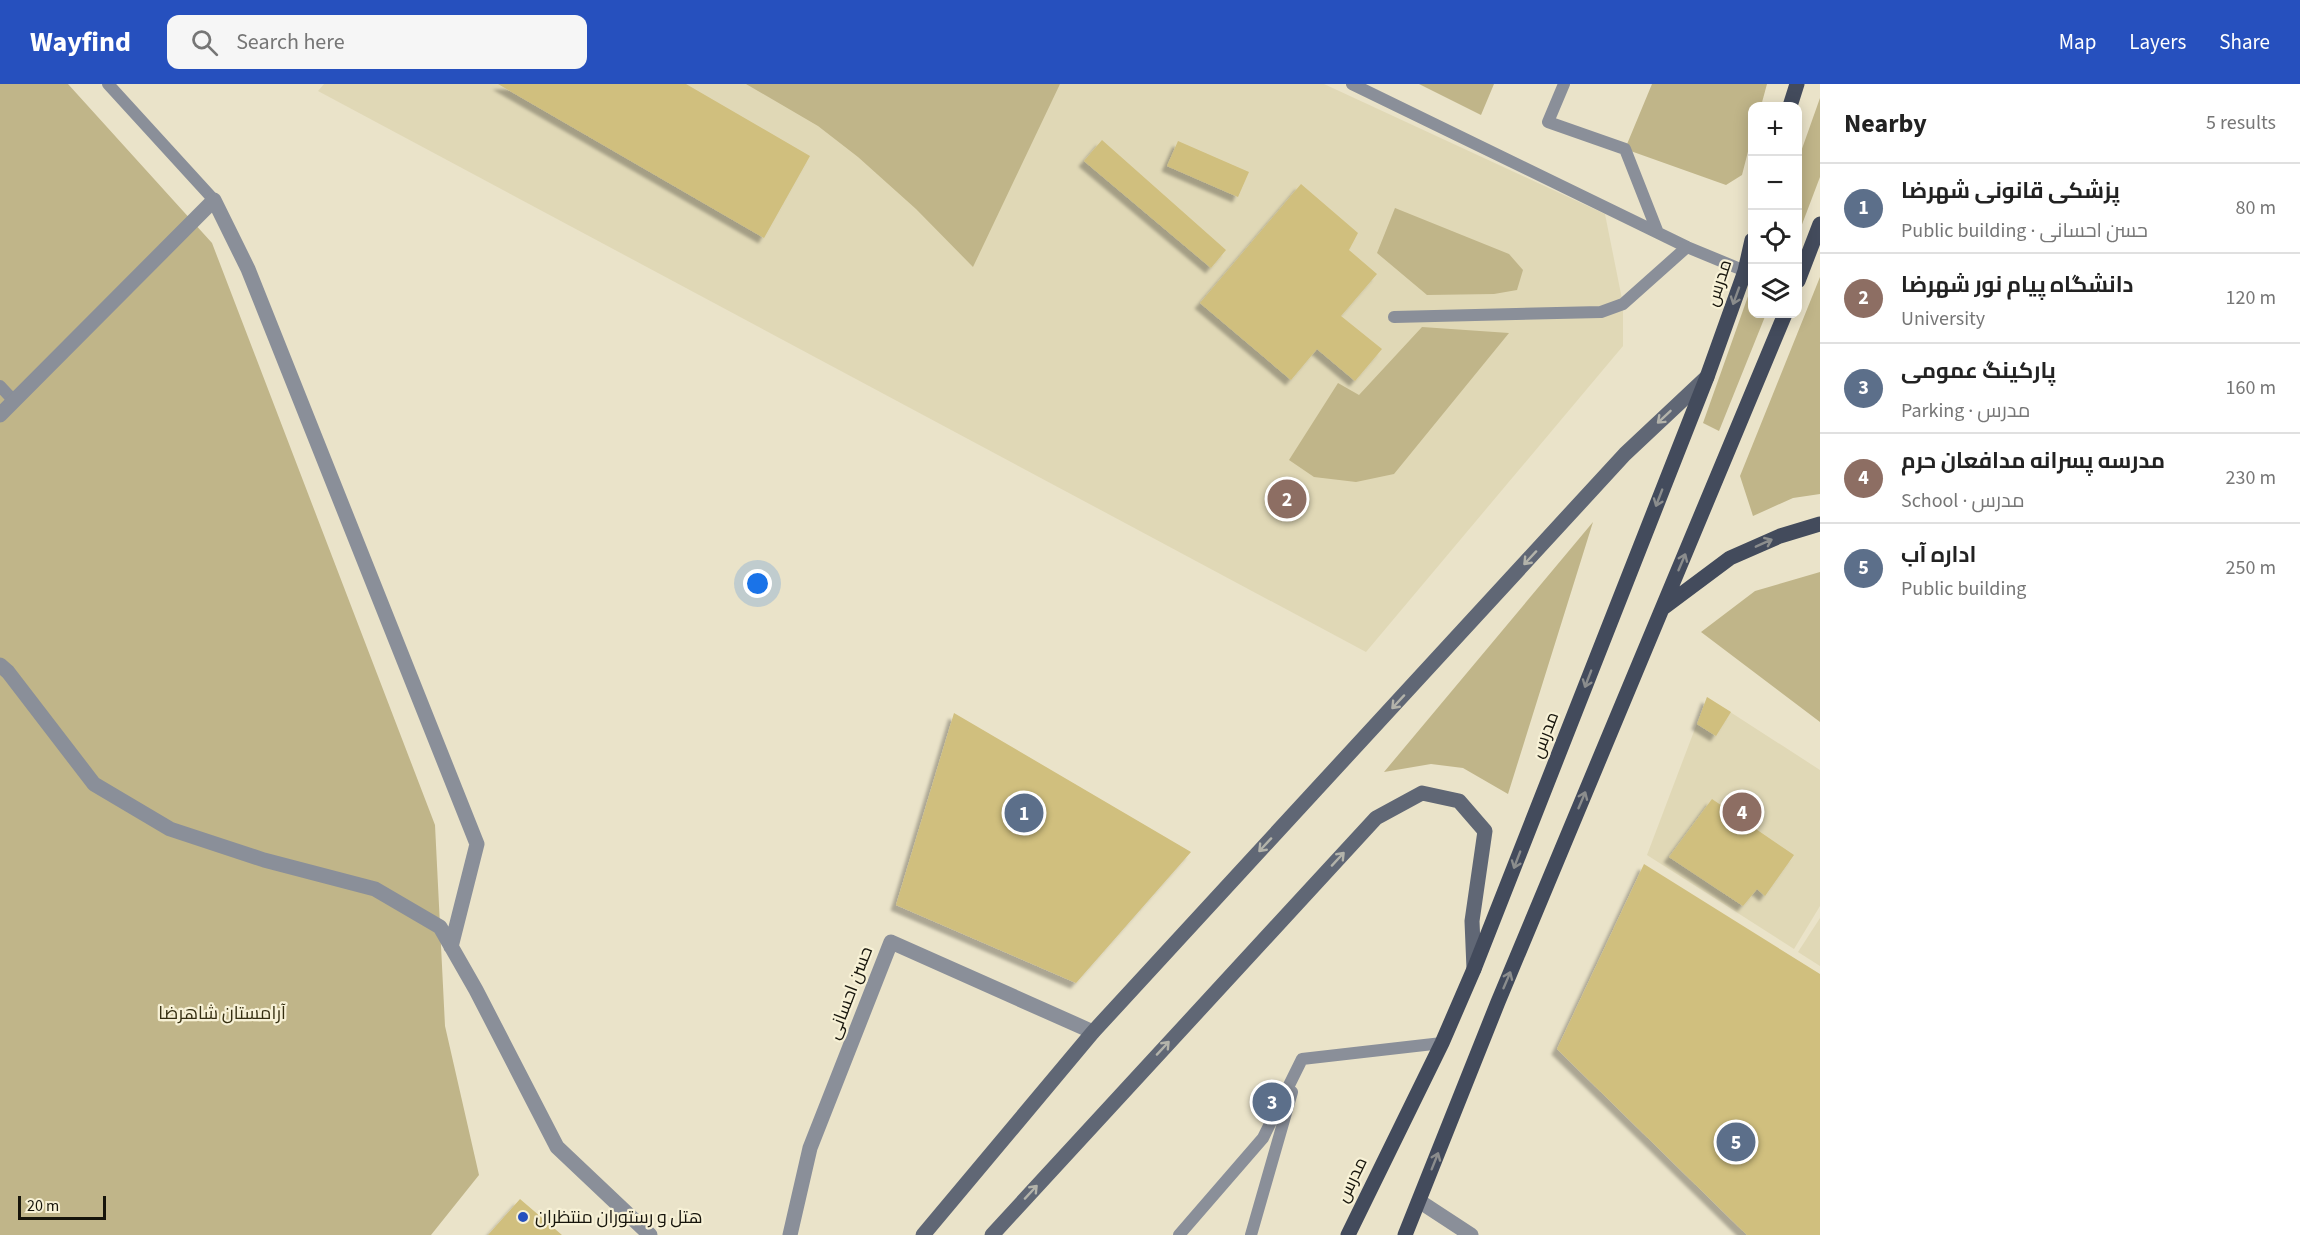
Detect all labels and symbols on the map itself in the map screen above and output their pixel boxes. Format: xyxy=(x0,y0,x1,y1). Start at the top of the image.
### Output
street label: مدرس xyxy=(1700,256,1738,310)
one-way arrow xyxy=(1730,286,1741,304)
one-way arrow xyxy=(1657,410,1672,425)
pin: 2 xyxy=(1268,476,1306,522)
one-way arrow xyxy=(1653,488,1664,506)
one-way arrow xyxy=(1755,537,1773,548)
one-way arrow xyxy=(1523,550,1537,565)
one-way arrow xyxy=(1677,554,1688,572)
your location xyxy=(743,569,772,598)
one-way arrow xyxy=(1582,669,1593,688)
one-way arrow xyxy=(1390,694,1405,709)
street label: مدرس xyxy=(1525,708,1565,762)
pin: 1 xyxy=(1004,790,1044,836)
pin: 4 xyxy=(1722,790,1762,834)
one-way arrow xyxy=(1577,792,1588,810)
one-way arrow xyxy=(1259,837,1273,852)
one-way arrow xyxy=(1331,851,1345,866)
one-way arrow xyxy=(1510,851,1521,869)
street label: حسن احسانی xyxy=(821,943,879,1043)
one-way arrow xyxy=(1502,971,1513,990)
park label: آرامستان شاهرضا xyxy=(158,1001,286,1026)
one-way arrow xyxy=(1156,1041,1170,1056)
pin: 3 xyxy=(1252,1080,1292,1124)
pin: 5 xyxy=(1716,1120,1756,1164)
one-way arrow xyxy=(1430,1152,1441,1171)
street label: مدرس xyxy=(1330,1153,1374,1207)
one-way arrow xyxy=(1024,1185,1038,1200)
scale bar xyxy=(18,1193,106,1220)
place label: هتل و رستوران منتظران xyxy=(535,1205,703,1230)
marker: هتل و رستوران منتظران xyxy=(516,1210,530,1224)

